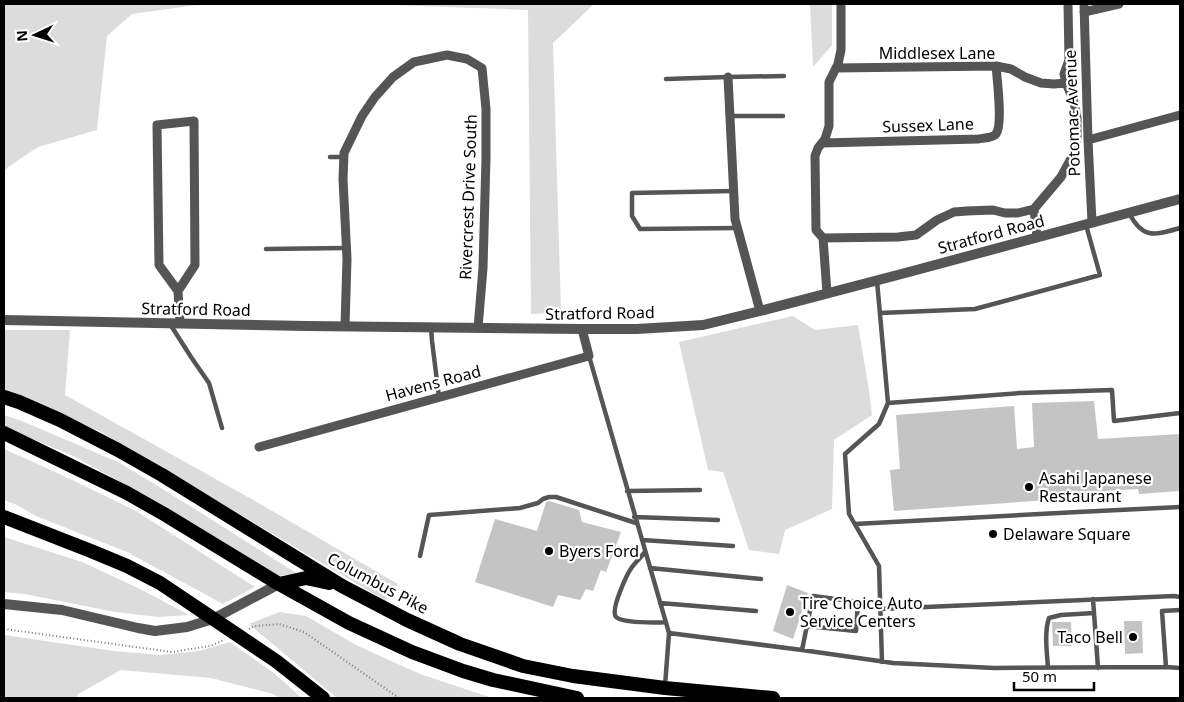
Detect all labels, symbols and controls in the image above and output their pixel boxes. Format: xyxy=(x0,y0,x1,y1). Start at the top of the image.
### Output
north arrow xyxy=(10,10,60,60)
text: N xyxy=(12,30,31,42)
street label: Middlesex Lane xyxy=(879,42,995,64)
street label: Potomac Avenue xyxy=(1059,49,1085,177)
street label: Sussex Lane xyxy=(882,112,974,138)
street label: Rivercrest Drive South xyxy=(454,114,482,280)
street label: Stratford Road xyxy=(935,209,1047,259)
street label: Stratford Road xyxy=(141,297,251,321)
street label: Stratford Road xyxy=(545,301,655,325)
street label: Havens Road xyxy=(383,360,483,406)
place label: Asahi Japanese Restaurant xyxy=(1039,467,1152,507)
marker: Asahi Japanese Restaurant xyxy=(1023,481,1035,493)
place label: Delaware Square xyxy=(1003,523,1131,545)
marker: Delaware Square xyxy=(987,528,999,540)
place label: Byers Ford xyxy=(559,540,639,562)
marker: Byers Ford xyxy=(543,545,555,557)
street label: Columbus Pike xyxy=(324,547,432,619)
place label: Tire Choice Auto Service Centers xyxy=(800,592,923,632)
marker: Tire Choice Auto Service Centers xyxy=(784,606,796,618)
place label: Taco Bell xyxy=(1057,626,1123,648)
marker: Taco Bell xyxy=(1127,631,1139,643)
scale bar xyxy=(1014,660,1094,692)
text: 50 m xyxy=(1022,666,1057,686)

